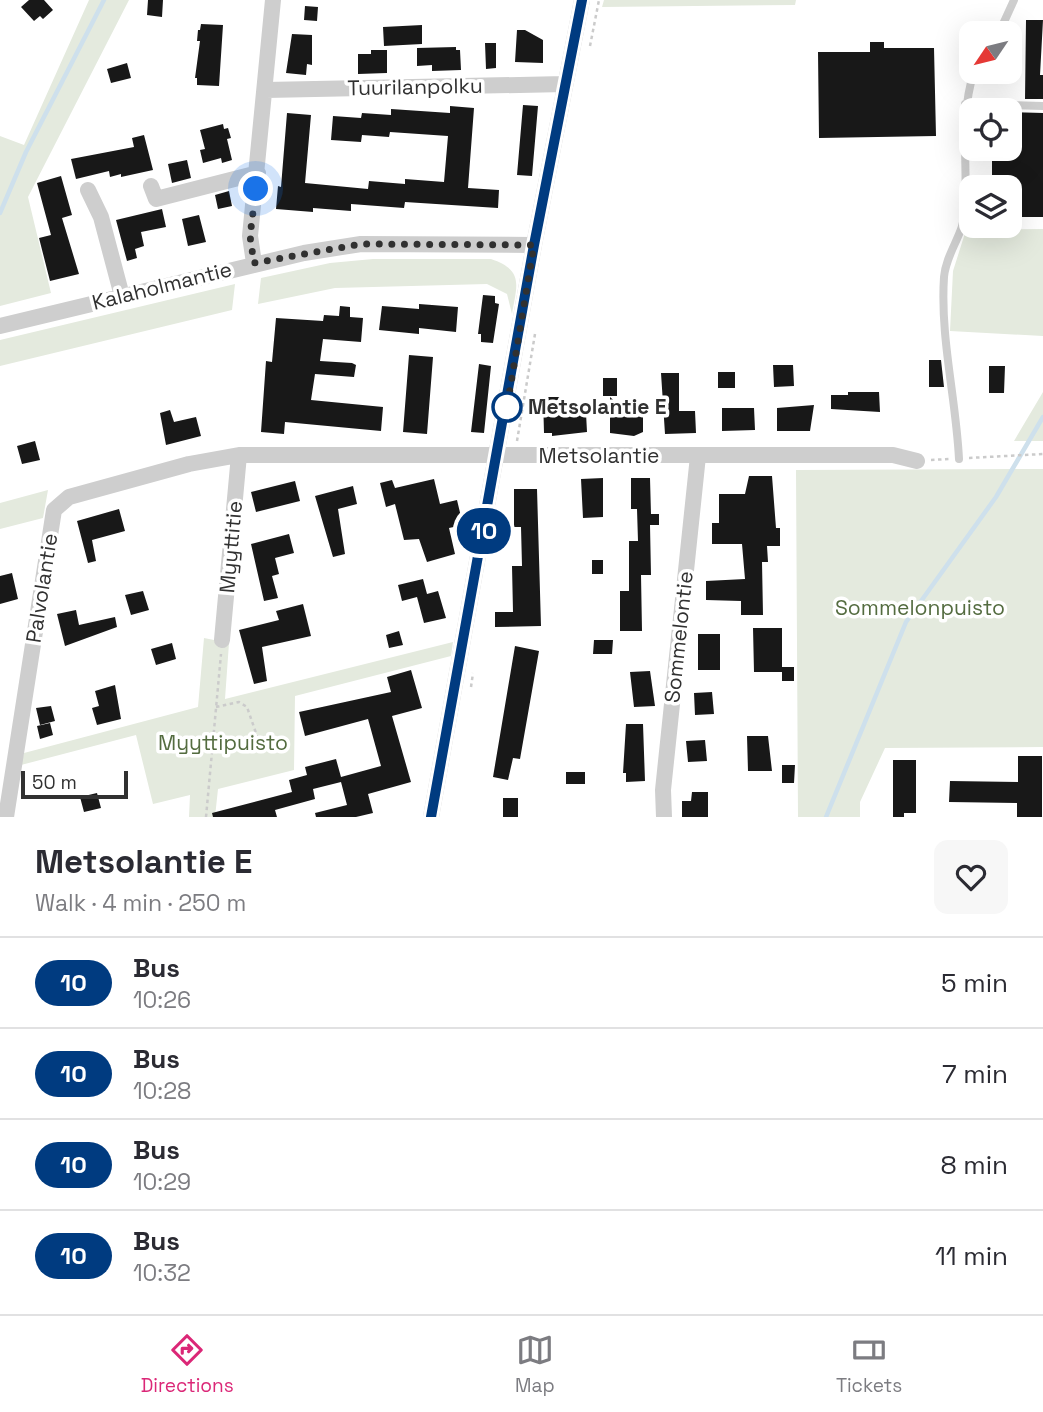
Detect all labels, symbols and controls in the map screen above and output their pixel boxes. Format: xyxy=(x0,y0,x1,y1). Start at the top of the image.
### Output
north arrow xyxy=(959,21,1022,84)
map controls xyxy=(959,21,1022,238)
street label: Tuurilanpolku xyxy=(347,72,483,101)
button: locate xyxy=(959,98,1022,161)
your location xyxy=(238,171,273,206)
button: layers xyxy=(959,175,1022,238)
street label: Kalaholmantie xyxy=(89,255,235,316)
marker: Metsolantie E xyxy=(492,392,522,422)
place label: Metsolantie E xyxy=(528,393,666,420)
street label: Metsolantie xyxy=(539,442,659,469)
street label: Myyttitie xyxy=(213,500,248,594)
line badge: 10 xyxy=(452,508,516,554)
text: 10 xyxy=(471,515,497,546)
street label: Palvolantie xyxy=(20,531,63,645)
street label: Sommelontie xyxy=(658,570,699,704)
park label: Sommelonpuisto xyxy=(835,594,1005,621)
park label: Myyttipuisto xyxy=(158,729,288,756)
scale bar xyxy=(21,768,128,800)
text: 50 m xyxy=(32,770,77,795)
button: heart xyxy=(934,840,1008,914)
text: Metsolantie E xyxy=(35,841,252,883)
text: Walk · 4 min · 250 m xyxy=(35,888,246,918)
text: Bus xyxy=(133,951,180,985)
text: 5 min xyxy=(941,966,1008,1000)
text: 10 xyxy=(60,967,87,998)
text: 10:26 xyxy=(133,985,191,1015)
text: Bus xyxy=(133,1042,180,1076)
text: 7 min xyxy=(942,1057,1008,1091)
text: 10 xyxy=(60,1058,87,1089)
text: 10:28 xyxy=(133,1076,191,1106)
text: Bus xyxy=(133,1133,180,1167)
text: 8 min xyxy=(940,1148,1008,1182)
text: 10 xyxy=(60,1149,87,1180)
text: 10:29 xyxy=(133,1167,191,1197)
text: Bus xyxy=(133,1224,180,1258)
text: 11 min xyxy=(935,1239,1008,1273)
text: 10 xyxy=(60,1240,87,1271)
text: 10:32 xyxy=(133,1258,191,1288)
tab: Directions xyxy=(141,1331,234,1398)
tab: Map xyxy=(515,1331,555,1398)
tab: Tickets xyxy=(836,1331,902,1398)

